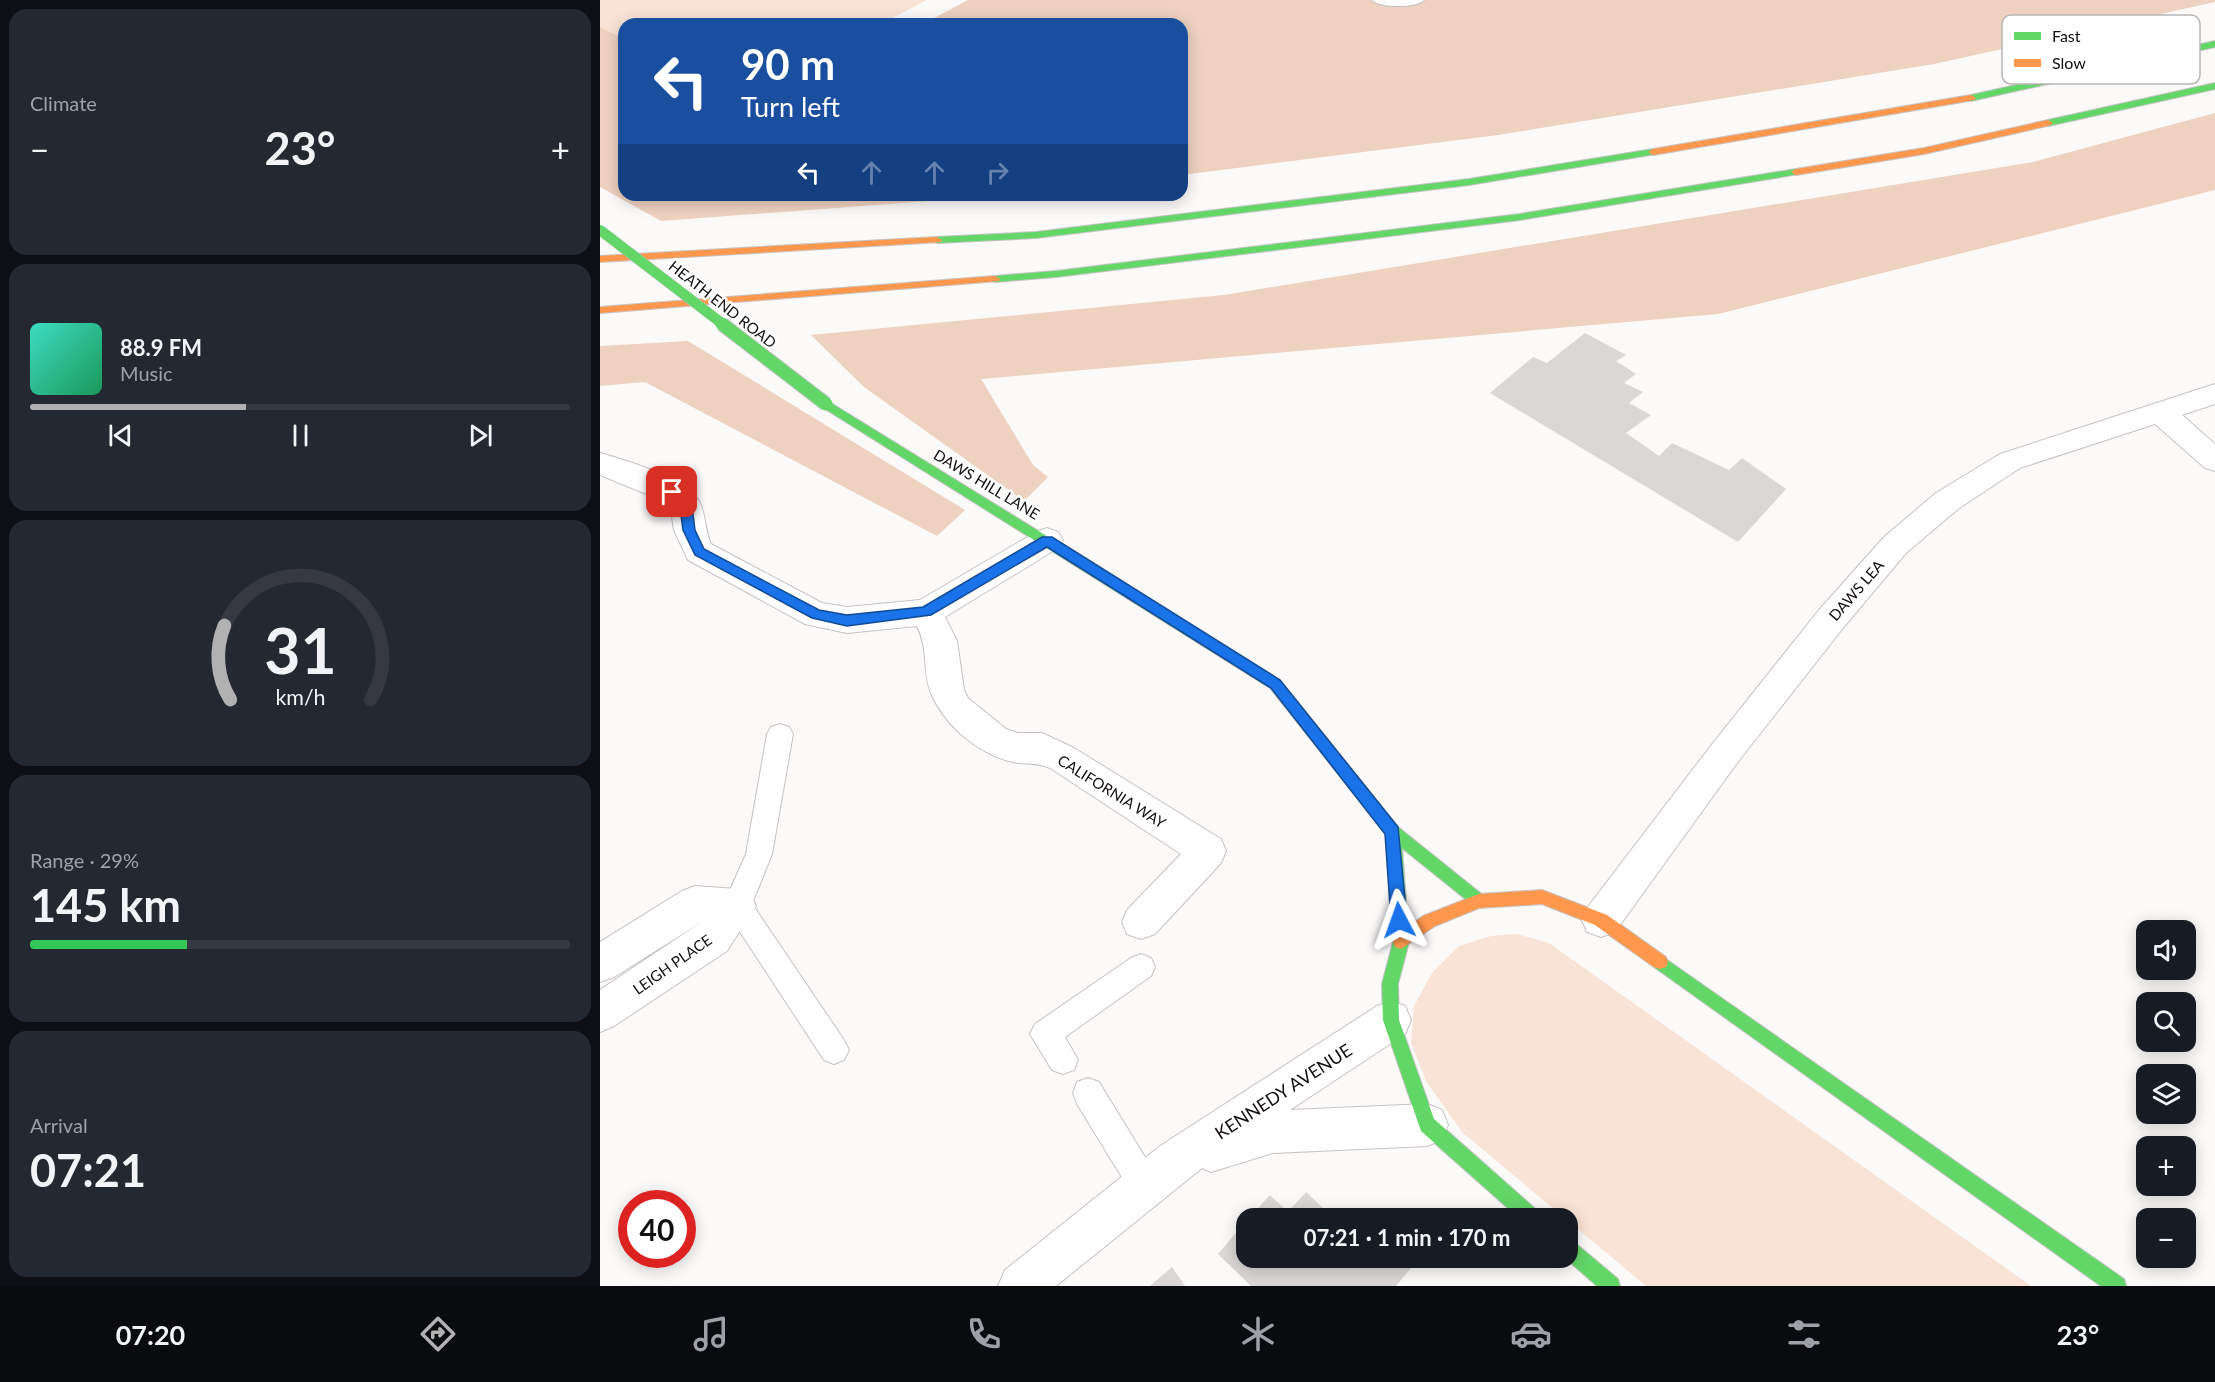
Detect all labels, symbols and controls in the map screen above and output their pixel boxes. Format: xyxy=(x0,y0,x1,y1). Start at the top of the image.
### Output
legend xyxy=(2002,15,2200,84)
text: Fast xyxy=(2052,26,2081,45)
text: 90 m xyxy=(741,39,835,89)
icon: left xyxy=(642,42,720,120)
text: Slow xyxy=(2052,53,2086,72)
text: Turn left xyxy=(741,90,840,123)
text: Climate xyxy=(30,91,97,115)
text: 23° xyxy=(265,121,335,175)
text: − xyxy=(30,129,49,169)
text: + xyxy=(551,129,570,169)
icon: left xyxy=(792,156,825,189)
icon: ahead xyxy=(855,156,888,189)
icon: ahead xyxy=(918,156,951,189)
icon: right xyxy=(981,156,1014,189)
street label: HEATH END ROAD xyxy=(666,256,780,352)
text: 88.9 FM xyxy=(120,334,202,361)
text: Music xyxy=(120,361,173,385)
icon: previous xyxy=(104,419,137,452)
icon: pause xyxy=(284,419,317,452)
icon: next xyxy=(464,419,497,452)
street label: DAWS HILL LANE xyxy=(931,445,1043,523)
pin xyxy=(646,466,697,517)
icon: arrive xyxy=(655,475,688,508)
street label: DAWS LEA xyxy=(1825,555,1888,624)
text: 31 xyxy=(264,612,336,687)
text: km/h xyxy=(275,684,325,710)
street label: CALIFORNIA WAY xyxy=(1055,750,1170,832)
text: Range · 29% xyxy=(30,848,139,872)
text: 145 km xyxy=(30,878,181,932)
position arrow xyxy=(1367,888,1431,952)
map controls xyxy=(2136,920,2196,1268)
button: sound xyxy=(2136,920,2196,980)
street label: LEIGH PLACE xyxy=(629,930,715,998)
button: search xyxy=(2136,992,2196,1052)
street label: KENNEDY AVENUE xyxy=(1210,1039,1356,1143)
button: layers xyxy=(2136,1064,2196,1124)
text: Arrival xyxy=(30,1113,88,1137)
button: + xyxy=(2136,1136,2196,1196)
text: 07:21 xyxy=(30,1143,146,1197)
speed limit sign: 40 xyxy=(618,1190,696,1268)
button: − xyxy=(2136,1208,2196,1268)
text: 07:21 · 1 min · 170 m xyxy=(1304,1224,1510,1251)
icon: directions xyxy=(417,1313,459,1355)
icon: music xyxy=(690,1313,732,1355)
icon: phone xyxy=(963,1313,1005,1355)
icon: climate xyxy=(1237,1313,1279,1355)
icon: car xyxy=(1510,1313,1552,1355)
icon: filters xyxy=(1783,1313,1825,1355)
text: 07:20 xyxy=(116,1318,185,1351)
text: 23° xyxy=(2057,1318,2099,1351)

